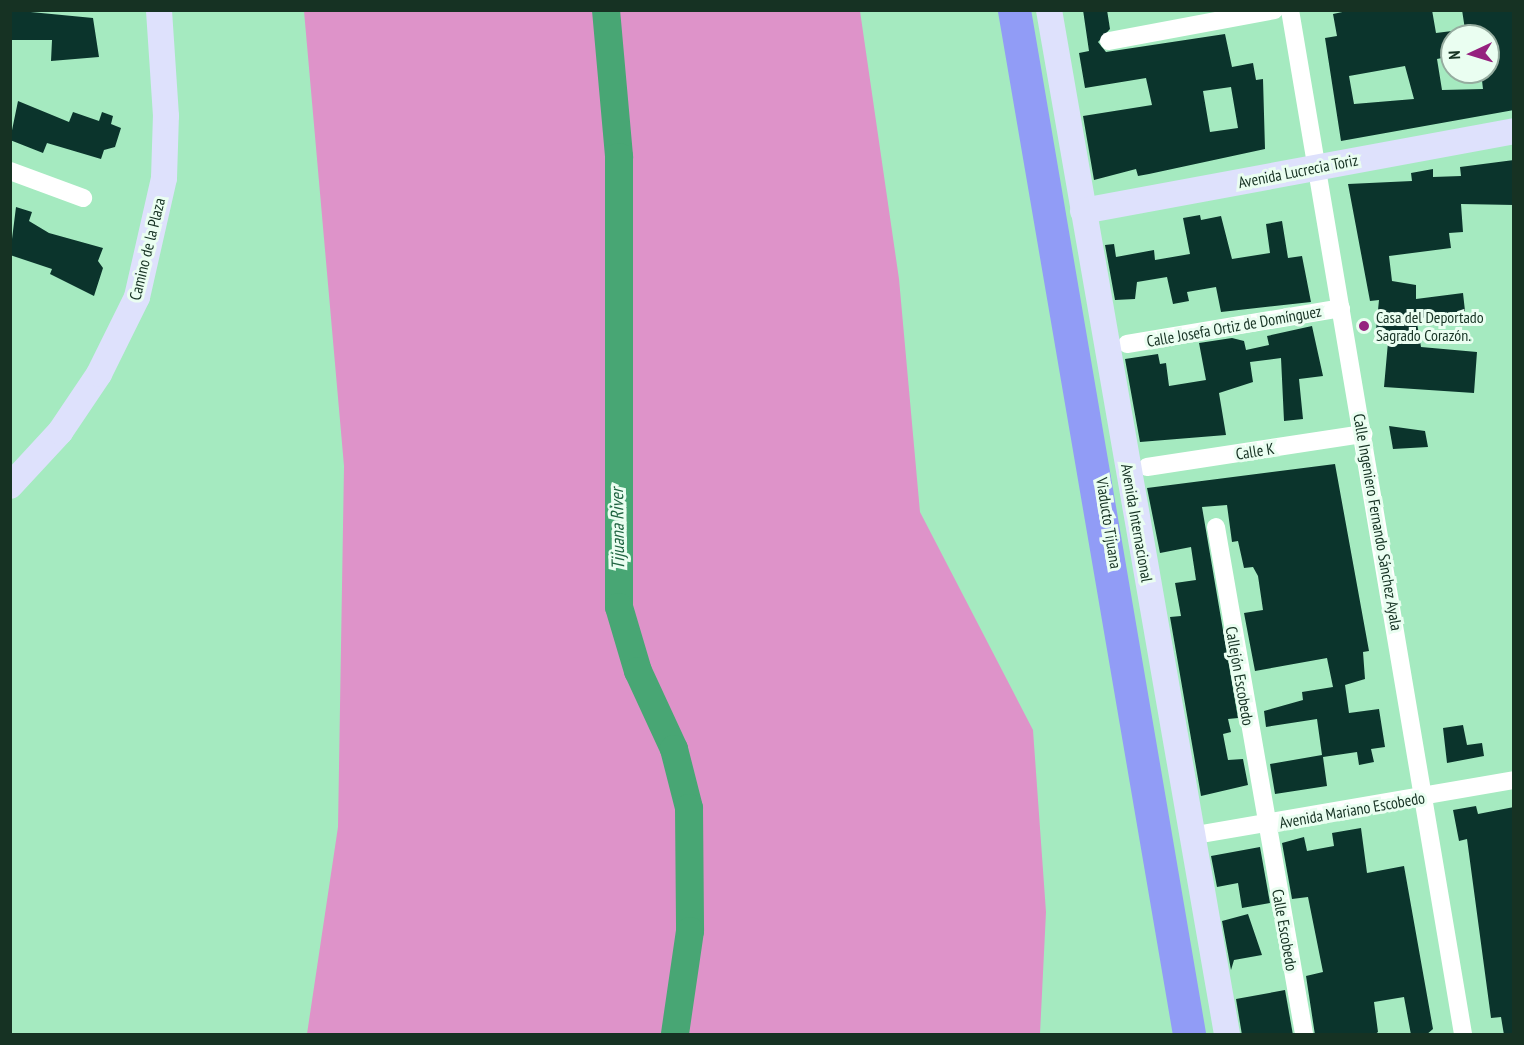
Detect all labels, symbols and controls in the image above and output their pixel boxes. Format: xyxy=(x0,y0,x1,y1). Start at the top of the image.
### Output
north arrow xyxy=(1440,24,1500,84)
text: N xyxy=(1444,50,1464,60)
street label: Avenida Lucrecia Toriz xyxy=(1236,150,1360,192)
street label: Camino de la Plaza xyxy=(125,196,169,302)
street label: Calle Josefa Ortiz de Domínguez xyxy=(1145,301,1323,351)
place label: Casa del Deportado Sagrado Corazón. xyxy=(1376,307,1484,345)
marker: Casa del Deportado Sagrado Corazón. xyxy=(1357,319,1371,333)
street label: Calle Ingeniero Fernando Sánchez Ayala xyxy=(1349,412,1407,632)
street label: Calle K xyxy=(1234,438,1276,464)
street label: Avenida Internacional xyxy=(1117,462,1157,584)
street label: Viaducto Tijuana xyxy=(1092,476,1126,570)
water label: Tijuana River xyxy=(606,488,630,570)
street label: Callejón Escobedo xyxy=(1222,625,1258,727)
street label: Avenida Mariano Escobedo xyxy=(1278,788,1426,832)
street label: Calle Escobedo xyxy=(1268,887,1302,973)

